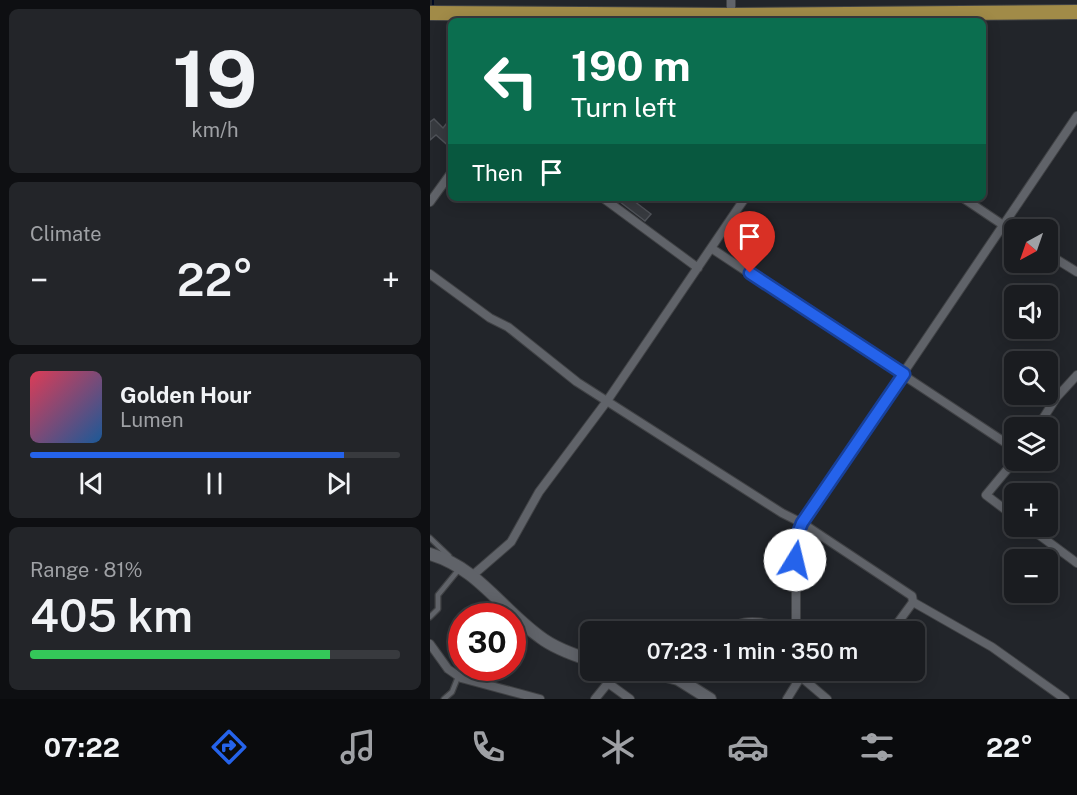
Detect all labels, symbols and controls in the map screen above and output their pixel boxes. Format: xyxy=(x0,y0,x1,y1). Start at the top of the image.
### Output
text: 19 xyxy=(173,33,257,125)
text: 190 m xyxy=(571,41,691,90)
icon: left xyxy=(472,42,550,120)
text: Turn left xyxy=(571,91,677,123)
text: km/h xyxy=(191,118,239,142)
icon: arrive xyxy=(535,156,568,189)
text: Then xyxy=(472,160,523,186)
pin xyxy=(724,211,775,273)
north arrow xyxy=(1004,219,1058,273)
map controls xyxy=(1004,219,1058,603)
icon: arrive xyxy=(733,220,766,253)
text: Climate xyxy=(30,222,102,246)
text: 22° xyxy=(177,253,253,306)
text: − xyxy=(30,261,48,299)
text: + xyxy=(382,261,400,299)
button: sound xyxy=(1004,285,1058,339)
button: search xyxy=(1004,351,1058,405)
text: Golden Hour xyxy=(120,382,251,408)
text: Lumen xyxy=(120,408,184,432)
button: layers xyxy=(1004,417,1058,471)
icon: previous xyxy=(75,467,108,500)
icon: pause xyxy=(198,467,231,500)
icon: next xyxy=(322,467,355,500)
button: + xyxy=(1004,483,1058,537)
position arrow xyxy=(763,528,827,592)
button: − xyxy=(1004,549,1058,603)
text: Range · 81% xyxy=(30,558,143,582)
text: 405 km xyxy=(30,589,193,642)
speed limit sign: 30 xyxy=(448,603,526,681)
text: 07:23 · 1 min · 350 m xyxy=(647,638,858,664)
icon: directions xyxy=(208,726,250,768)
icon: music xyxy=(337,726,379,768)
icon: phone xyxy=(467,726,509,768)
icon: climate xyxy=(597,726,639,768)
icon: car xyxy=(727,726,769,768)
icon: filters xyxy=(856,726,898,768)
text: 07:22 xyxy=(44,731,120,763)
text: 22° xyxy=(986,731,1033,763)

